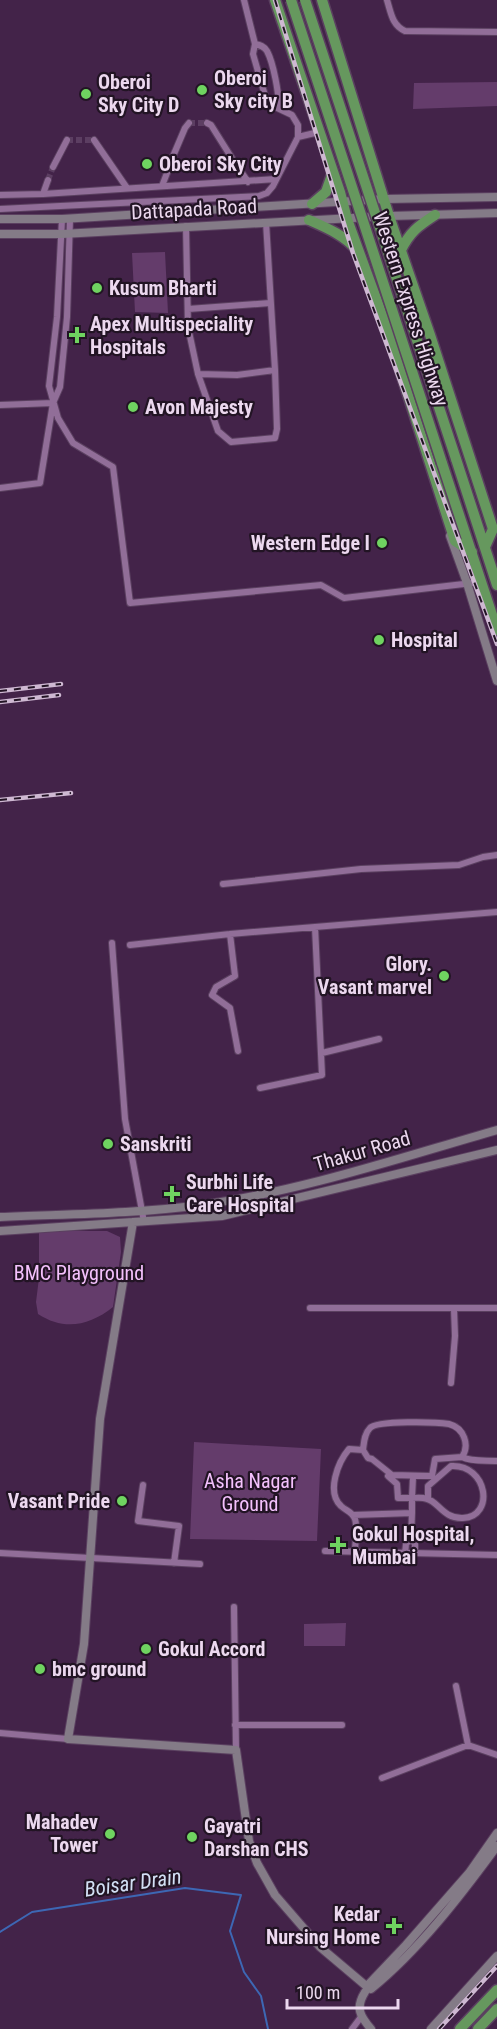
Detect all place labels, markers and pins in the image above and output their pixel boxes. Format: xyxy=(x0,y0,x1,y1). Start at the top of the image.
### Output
place label: Oberoi Sky city B xyxy=(214,66,293,113)
place label: Oberoi Sky City D xyxy=(98,70,179,117)
marker: Oberoi Sky city B xyxy=(195,83,209,97)
marker: Oberoi Sky City D xyxy=(79,87,93,101)
place label: Oberoi Sky City xyxy=(159,152,282,176)
marker: Oberoi Sky City xyxy=(140,157,154,171)
place label: Kusum Bharti xyxy=(109,276,217,300)
marker: Kusum Bharti xyxy=(90,281,104,295)
place label: Apex Multispeciality Hospitals xyxy=(90,312,253,359)
marker: Apex Multispeciality Hospitals xyxy=(68,326,86,344)
place label: Avon Majesty xyxy=(145,395,253,419)
marker: Avon Majesty xyxy=(126,400,140,414)
place label: Western Edge I xyxy=(251,531,370,555)
marker: Western Edge I xyxy=(375,536,389,550)
place label: Hospital xyxy=(391,628,458,652)
marker: Hospital xyxy=(372,633,386,647)
place label: Glory. Vasant marvel xyxy=(318,952,432,999)
marker: Glory. Vasant marvel xyxy=(437,969,451,983)
place label: Sanskriti xyxy=(120,1132,192,1156)
marker: Sanskriti xyxy=(101,1137,115,1151)
place label: Surbhi Life Care Hospital xyxy=(186,1170,294,1217)
marker: Surbhi Life Care Hospital xyxy=(163,1185,181,1203)
place label: Vasant Pride xyxy=(8,1489,110,1513)
marker: Vasant Pride xyxy=(115,1494,129,1508)
place label: Gokul Hospital, Mumbai xyxy=(352,1522,474,1569)
marker: Gokul Hospital, Mumbai xyxy=(329,1536,347,1554)
place label: Gokul Accord xyxy=(158,1637,265,1661)
marker: Gokul Accord xyxy=(139,1642,153,1656)
place label: bmc ground xyxy=(52,1657,146,1681)
marker: bmc ground xyxy=(33,1662,47,1676)
place label: Mahadev Tower xyxy=(26,1810,98,1857)
place label: Gayatri Darshan CHS xyxy=(204,1814,309,1861)
marker: Mahadev Tower xyxy=(103,1827,117,1841)
marker: Gayatri Darshan CHS xyxy=(185,1830,199,1844)
place label: Kedar Nursing Home xyxy=(266,1902,380,1949)
marker: Kedar Nursing Home xyxy=(385,1917,403,1935)

